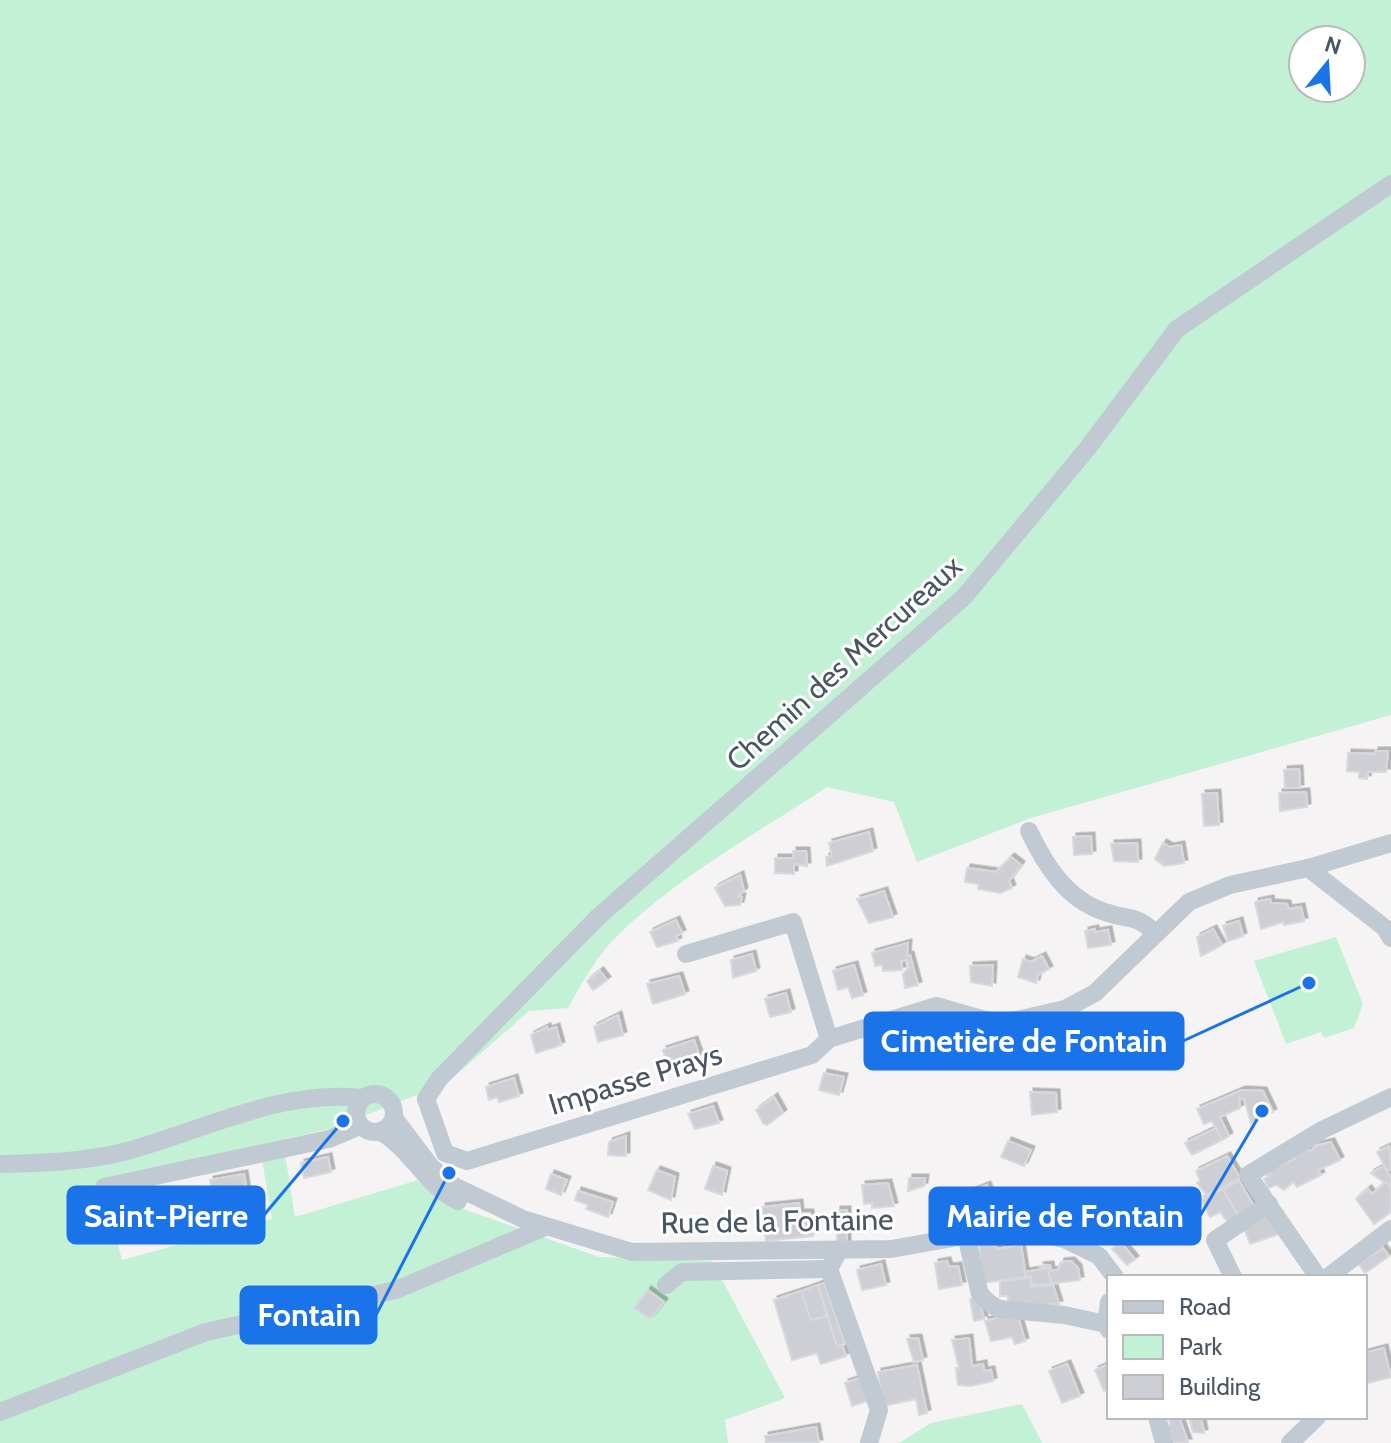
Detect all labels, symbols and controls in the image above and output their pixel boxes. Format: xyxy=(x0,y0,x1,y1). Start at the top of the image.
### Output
north arrow xyxy=(1287,24,1367,104)
text: N xyxy=(1321,30,1345,61)
street label: Chemin des Mercureaux xyxy=(719,548,969,778)
callout: Cimetière de Fontain xyxy=(865,1013,1183,1069)
text: Cimetière de Fontain xyxy=(881,1021,1167,1060)
street label: Impasse Prays xyxy=(544,1035,726,1123)
callout: Saint-Pierre xyxy=(68,1187,264,1243)
callout: Mairie de Fontain xyxy=(930,1188,1200,1244)
text: Saint-Pierre xyxy=(84,1196,248,1235)
text: Mairie de Fontain xyxy=(946,1196,1184,1235)
street label: Rue de la Fontaine xyxy=(660,1200,894,1242)
legend xyxy=(1107,1275,1367,1419)
callout: Fontain xyxy=(241,1287,376,1343)
text: Road xyxy=(1179,1292,1231,1321)
text: Fontain xyxy=(257,1295,361,1334)
text: Park xyxy=(1179,1332,1222,1361)
text: Building xyxy=(1179,1372,1261,1401)

